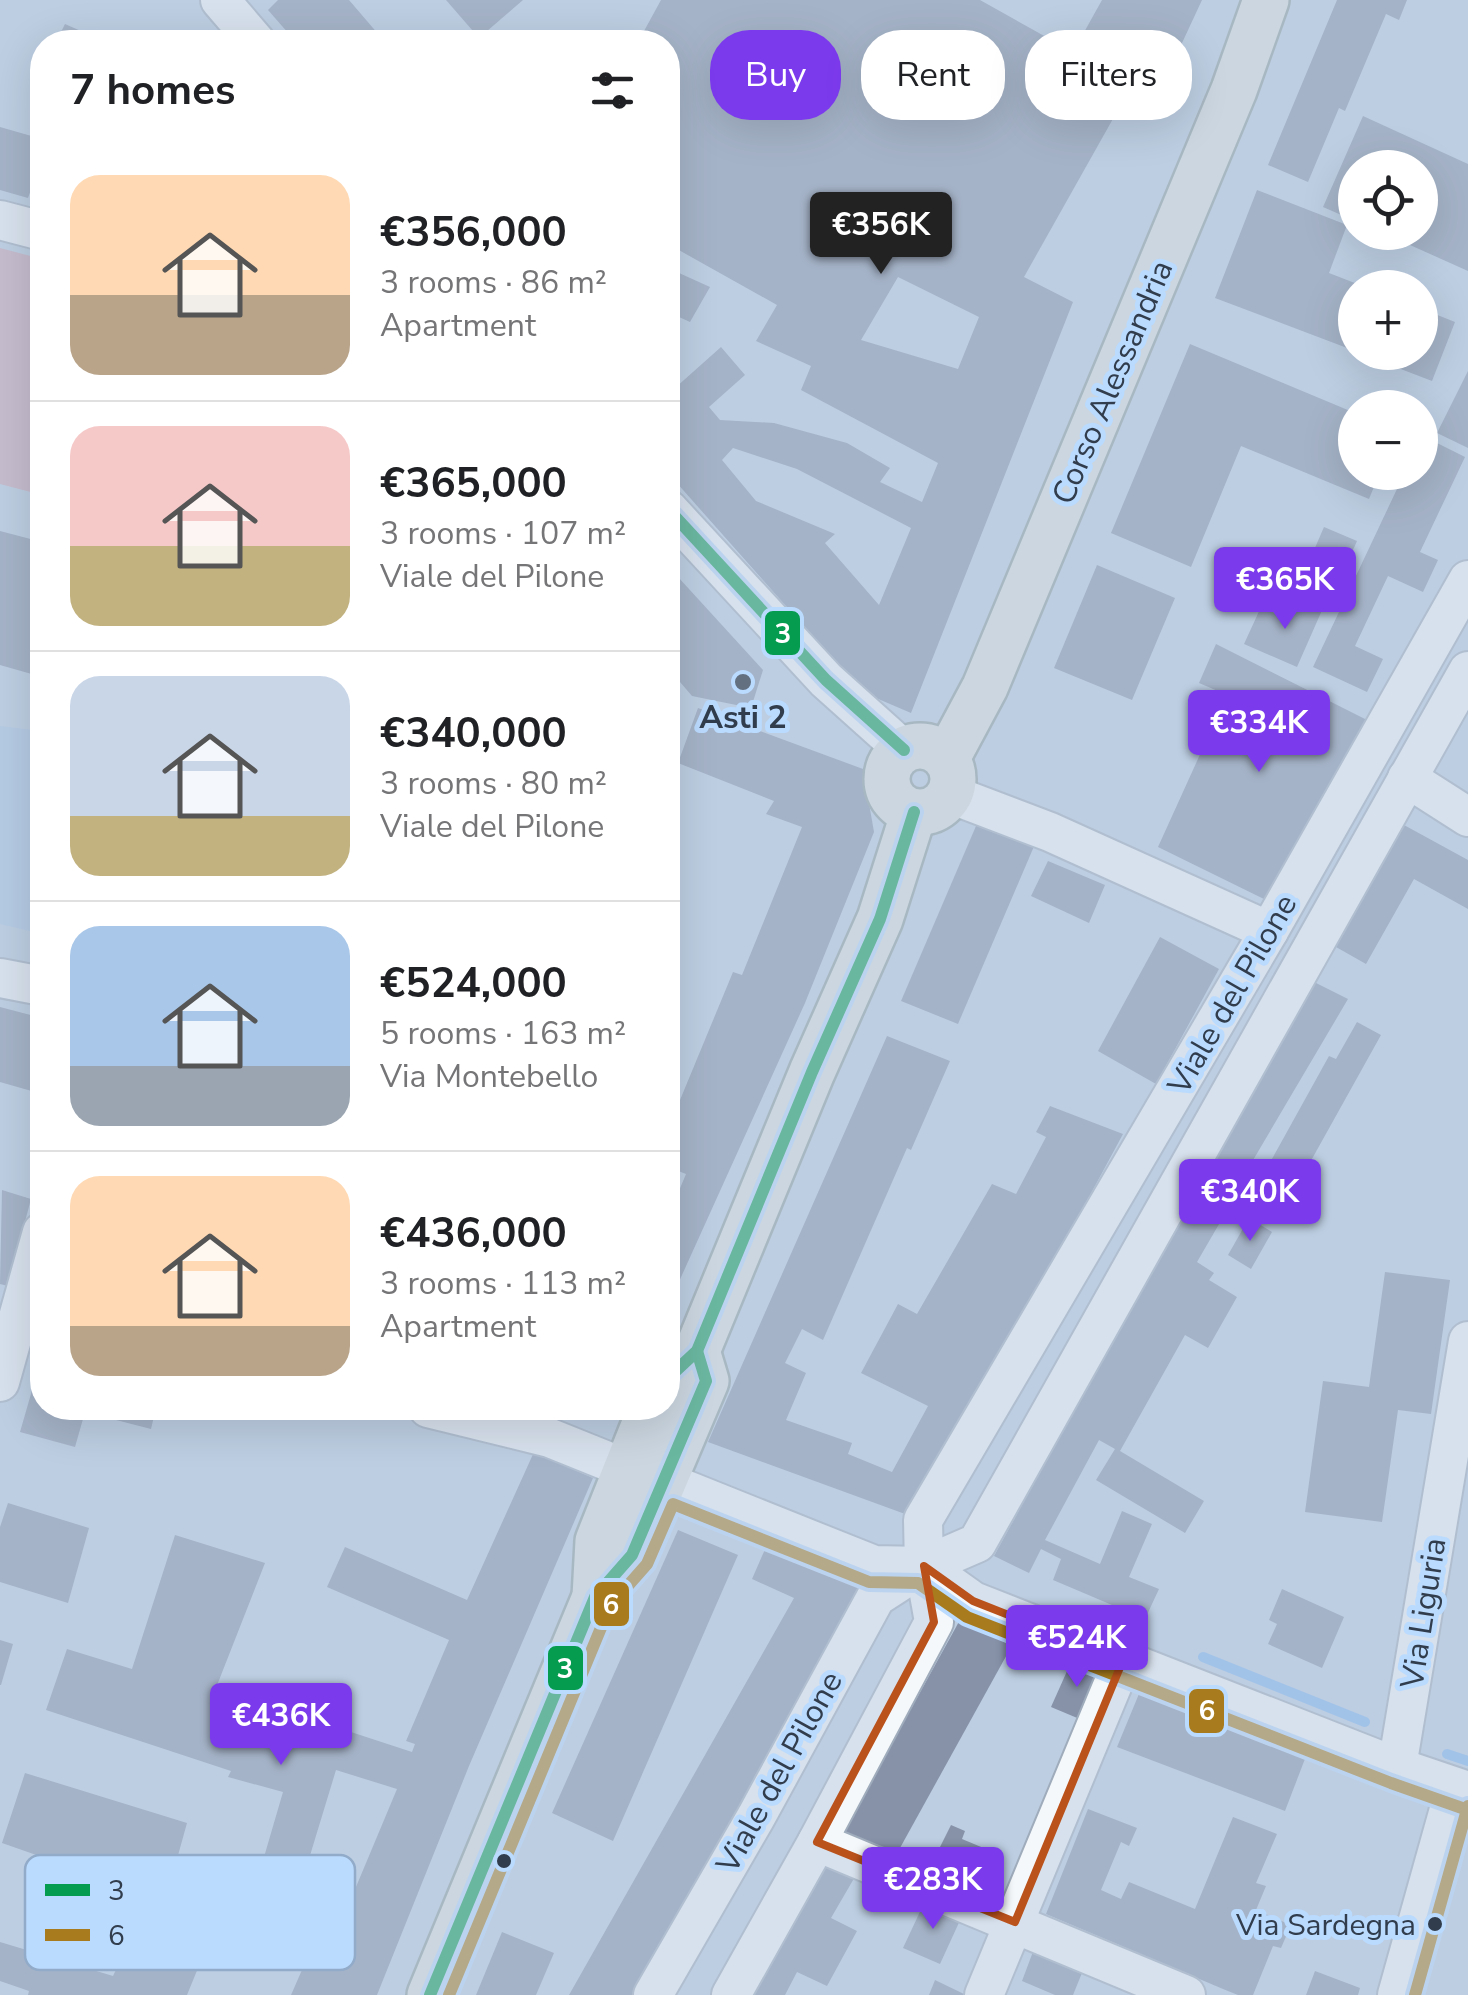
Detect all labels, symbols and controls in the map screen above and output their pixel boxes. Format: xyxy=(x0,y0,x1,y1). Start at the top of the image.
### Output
chip: Buy xyxy=(710,30,841,120)
chip: Rent xyxy=(861,30,1005,120)
chip: Filters xyxy=(1025,30,1192,120)
text: 7 homes xyxy=(70,62,235,119)
icon: filters xyxy=(585,63,640,118)
map controls xyxy=(1338,150,1438,490)
button: locate xyxy=(1338,150,1438,250)
pin: €356K xyxy=(811,192,951,277)
text: €356K xyxy=(832,203,930,246)
text: €356,000 xyxy=(380,204,567,261)
icon: home xyxy=(150,215,270,335)
street label: Corso Alessandria xyxy=(1042,254,1183,511)
text: 3 rooms · 86 m² xyxy=(380,261,607,304)
button: + xyxy=(1338,270,1438,370)
text: Apartment xyxy=(380,304,536,347)
button: − xyxy=(1338,390,1438,490)
text: €365,000 xyxy=(380,455,567,512)
icon: home xyxy=(150,466,270,586)
text: 3 rooms · 107 m² xyxy=(380,512,626,555)
pin: €365K xyxy=(1215,547,1355,632)
text: Viale del Pilone xyxy=(380,555,604,598)
text: €365K xyxy=(1236,558,1334,601)
line badge: 3 xyxy=(763,609,802,657)
text: 3 xyxy=(775,615,791,653)
marker: Asti 2 xyxy=(732,671,754,693)
pin: €334K xyxy=(1189,690,1329,775)
place label: Asti 2 xyxy=(699,696,787,739)
text: €334K xyxy=(1210,701,1308,744)
text: €340,000 xyxy=(380,705,567,762)
icon: home xyxy=(150,716,270,836)
text: 3 rooms · 80 m² xyxy=(380,762,607,805)
text: Viale del Pilone xyxy=(380,805,604,848)
street label: Viale del Pilone xyxy=(1157,886,1307,1103)
text: €524,000 xyxy=(380,955,567,1012)
icon: home xyxy=(150,966,270,1086)
text: 5 rooms · 163 m² xyxy=(380,1012,626,1055)
text: Via Montebello xyxy=(380,1055,598,1098)
pin: €340K xyxy=(1180,1159,1320,1244)
text: €340K xyxy=(1201,1170,1299,1213)
text: €436,000 xyxy=(380,1205,567,1262)
icon: home xyxy=(150,1216,270,1336)
text: 3 rooms · 113 m² xyxy=(380,1262,626,1305)
text: Apartment xyxy=(380,1305,536,1348)
street label: Via Liguria xyxy=(1390,1535,1457,1693)
line badge: 6 xyxy=(592,1580,631,1628)
text: 6 xyxy=(603,1586,619,1624)
pin: €524K xyxy=(1007,1605,1147,1690)
text: €524K xyxy=(1028,1616,1126,1659)
line badge: 3 xyxy=(546,1644,585,1692)
text: 3 xyxy=(557,1650,573,1688)
street label: Viale del Pilone xyxy=(706,1664,853,1882)
pin: €436K xyxy=(211,1683,351,1768)
line badge: 6 xyxy=(1187,1687,1226,1735)
text: 6 xyxy=(1199,1692,1215,1730)
text: €436K xyxy=(232,1694,330,1737)
pin: €283K xyxy=(863,1847,1003,1932)
unlabelled marker xyxy=(494,1851,514,1871)
legend xyxy=(25,1855,355,1970)
text: €283K xyxy=(884,1858,982,1901)
text: 3 xyxy=(108,1872,125,1910)
place label: Via Sardegna xyxy=(1235,1905,1416,1946)
marker: Via Sardegna xyxy=(1425,1914,1445,1934)
text: 6 xyxy=(108,1917,125,1955)

